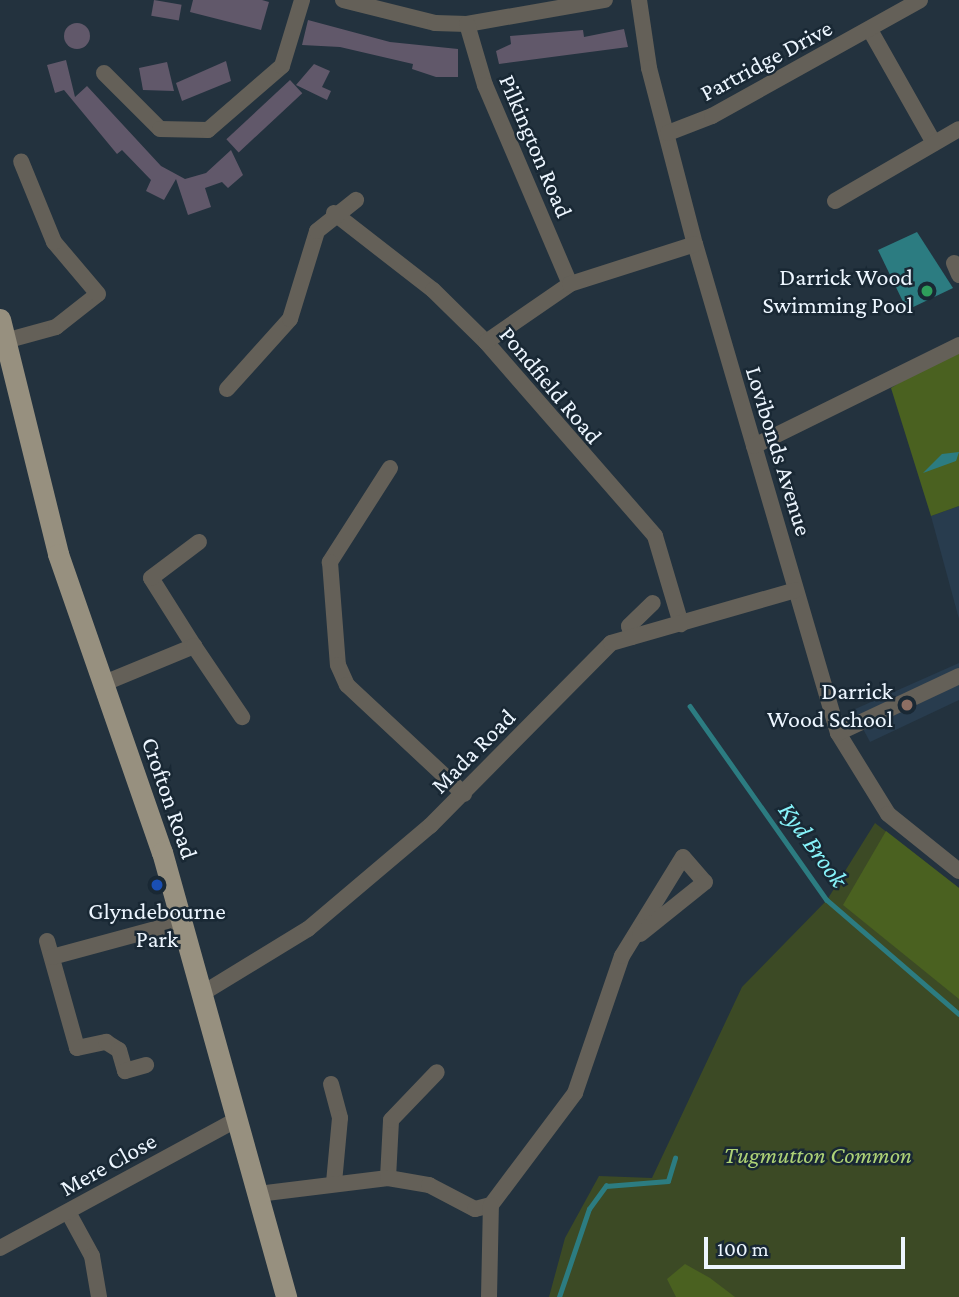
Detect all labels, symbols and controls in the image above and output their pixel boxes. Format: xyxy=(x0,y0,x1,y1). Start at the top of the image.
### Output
street label: Partridge Drive xyxy=(695,13,837,107)
street label: Pilkington Road xyxy=(493,70,579,222)
place label: Darrick Wood Swimming Pool xyxy=(763,263,913,319)
marker: Darrick Wood Swimming Pool xyxy=(919,283,935,299)
street label: Pondfield Road xyxy=(494,320,608,450)
street label: Lovibonds Avenue xyxy=(740,363,818,539)
place label: Darrick Wood School xyxy=(767,677,893,733)
marker: Darrick Wood School xyxy=(899,697,915,713)
street label: Mada Road xyxy=(425,703,521,799)
street label: Crofton Road xyxy=(136,733,204,863)
water label: Kyd Brook xyxy=(771,796,855,894)
marker: Glyndebourne Park xyxy=(149,877,165,893)
place label: Glyndebourne Park xyxy=(88,897,226,953)
street label: Mere Close xyxy=(55,1126,161,1202)
park label: Tugmutton Common xyxy=(724,1141,912,1169)
scale bar xyxy=(707,1224,908,1268)
text: 100 m xyxy=(717,1237,769,1261)

